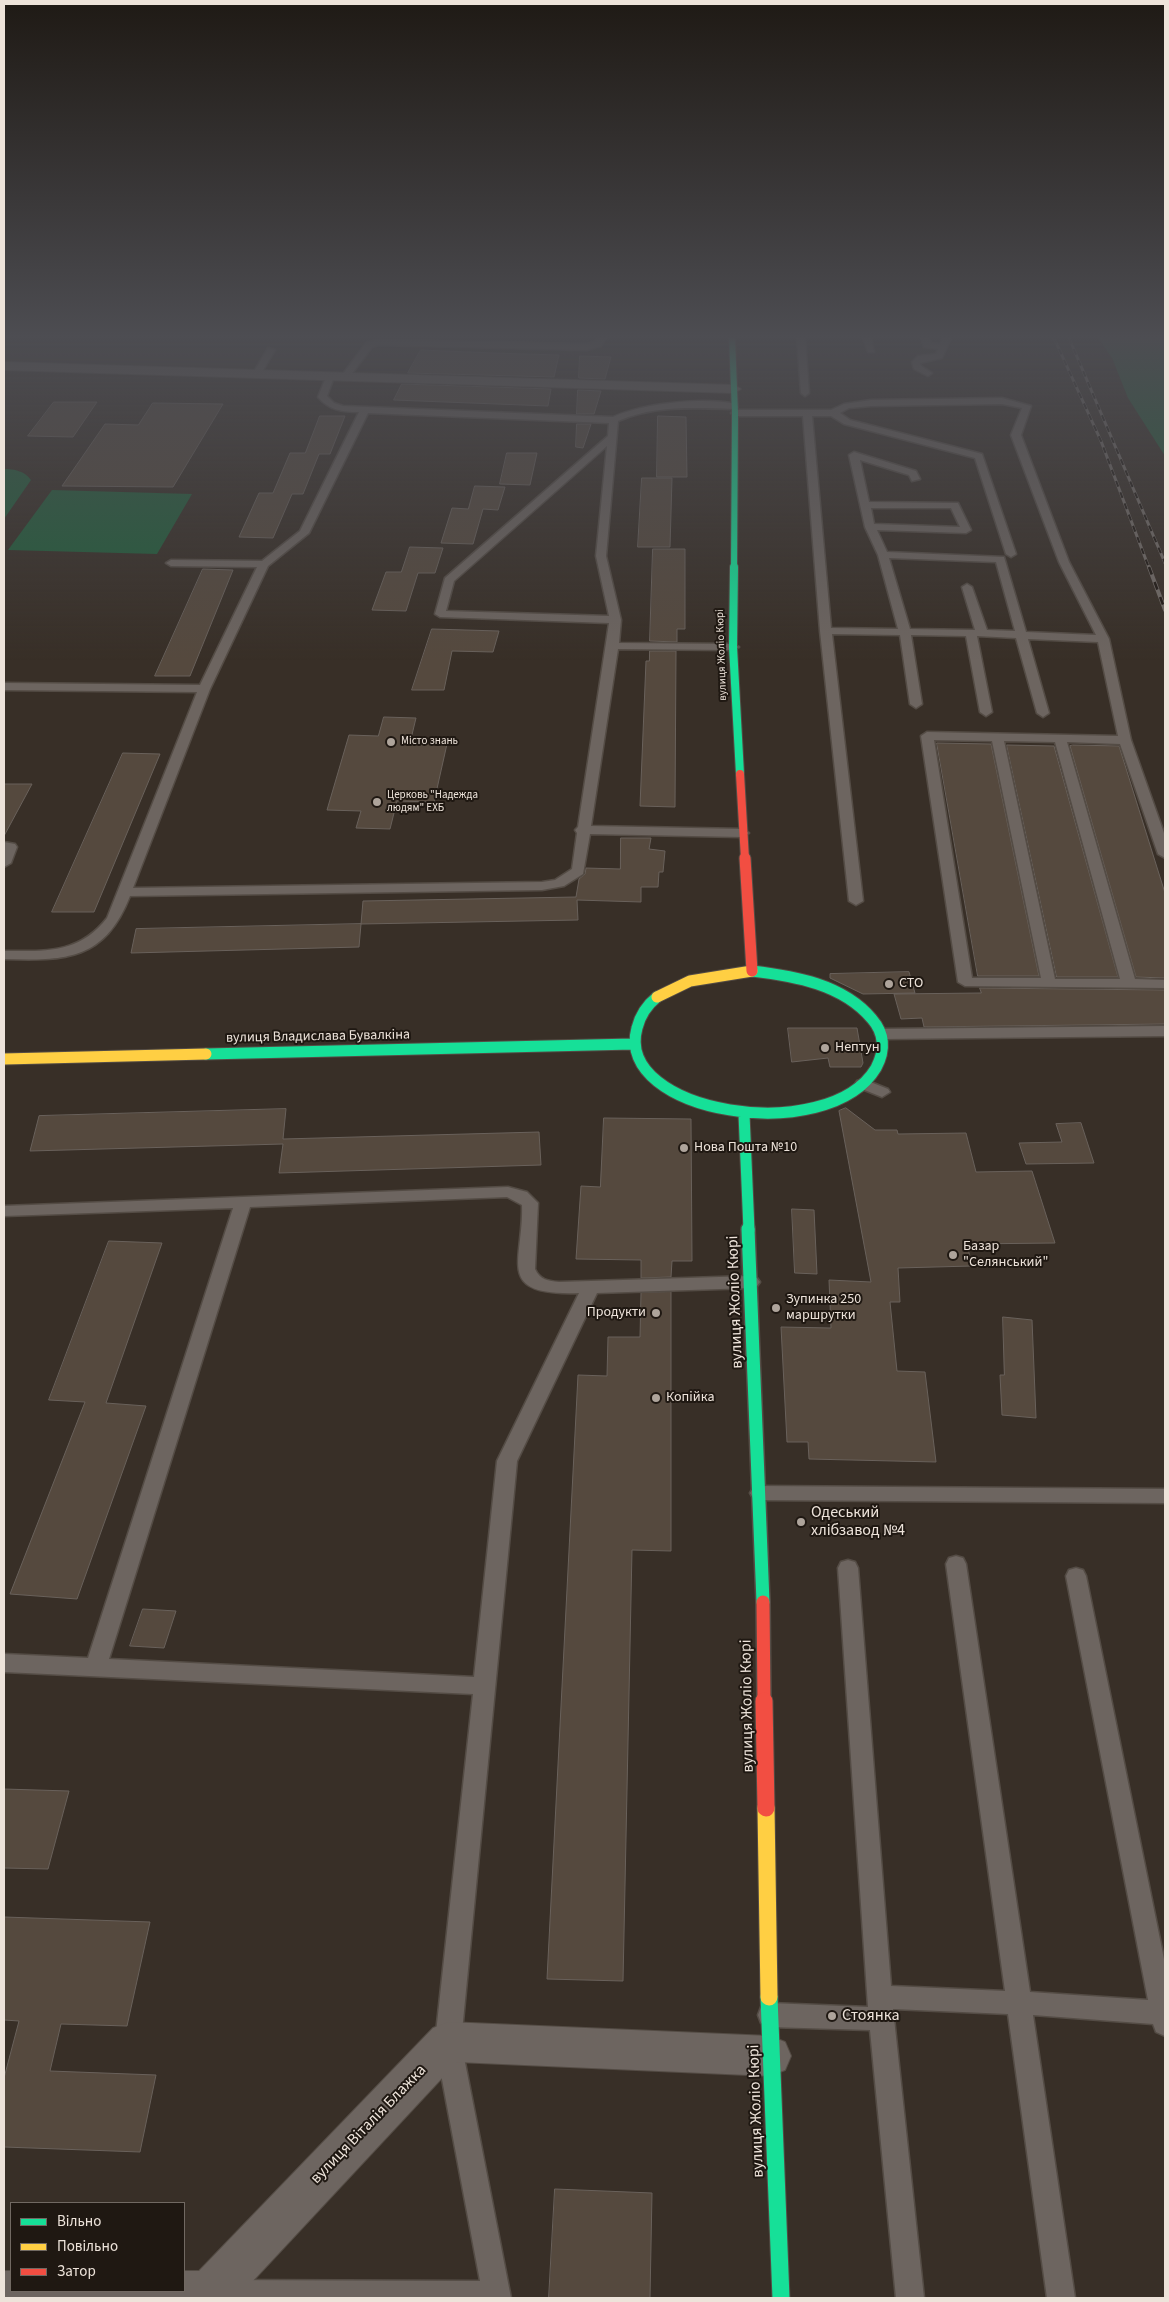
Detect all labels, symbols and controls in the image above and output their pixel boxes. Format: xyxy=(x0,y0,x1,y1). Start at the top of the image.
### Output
street label: вулиця Жоліо Кюрі xyxy=(714,609,730,701)
place label: Місто знань xyxy=(401,735,458,749)
marker: Місто знань xyxy=(385,736,397,748)
place label: Церковь "Надежда людям" ЕХБ xyxy=(387,789,478,815)
marker: Церковь "Надежда людям" ЕХБ xyxy=(371,796,383,808)
place label: СТО xyxy=(899,976,923,992)
marker: СТО xyxy=(883,978,895,990)
street label: вулиця Владислава Бувалкіна xyxy=(226,1027,410,1047)
place label: Нептун xyxy=(835,1040,880,1056)
marker: Нептун xyxy=(819,1042,831,1054)
place label: Нова Пошта №10 xyxy=(694,1140,797,1156)
marker: Нова Пошта №10 xyxy=(678,1142,690,1154)
street label: вулиця Жоліо Кюрі xyxy=(724,1235,748,1369)
place label: Базар "Селянський" xyxy=(963,1239,1048,1272)
marker: Базар "Селянський" xyxy=(947,1249,959,1261)
place label: Зупинка 250 маршрутки xyxy=(786,1292,861,1324)
marker: Зупинка 250 маршрутки xyxy=(770,1302,782,1314)
place label: Продукти xyxy=(587,1305,646,1321)
marker: Продукти xyxy=(650,1307,662,1319)
place label: Копійка xyxy=(666,1390,715,1406)
marker: Копійка xyxy=(650,1392,662,1404)
place label: Одеський хлібзавод №4 xyxy=(811,1503,905,1541)
marker: Одеський хлібзавод №4 xyxy=(795,1516,807,1528)
street label: вулиця Жоліо Кюрі xyxy=(737,1639,759,1773)
place label: Стоянка xyxy=(842,2006,900,2026)
marker: Стоянка xyxy=(826,2010,838,2022)
street label: вулиця Жоліо Кюрі xyxy=(745,2044,769,2178)
street label: вулиця Віталія Блажка xyxy=(307,2061,431,2189)
legend xyxy=(10,2202,185,2292)
text: Вільно xyxy=(57,2211,101,2232)
text: Повільно xyxy=(57,2236,118,2257)
text: Затор xyxy=(57,2261,96,2282)

